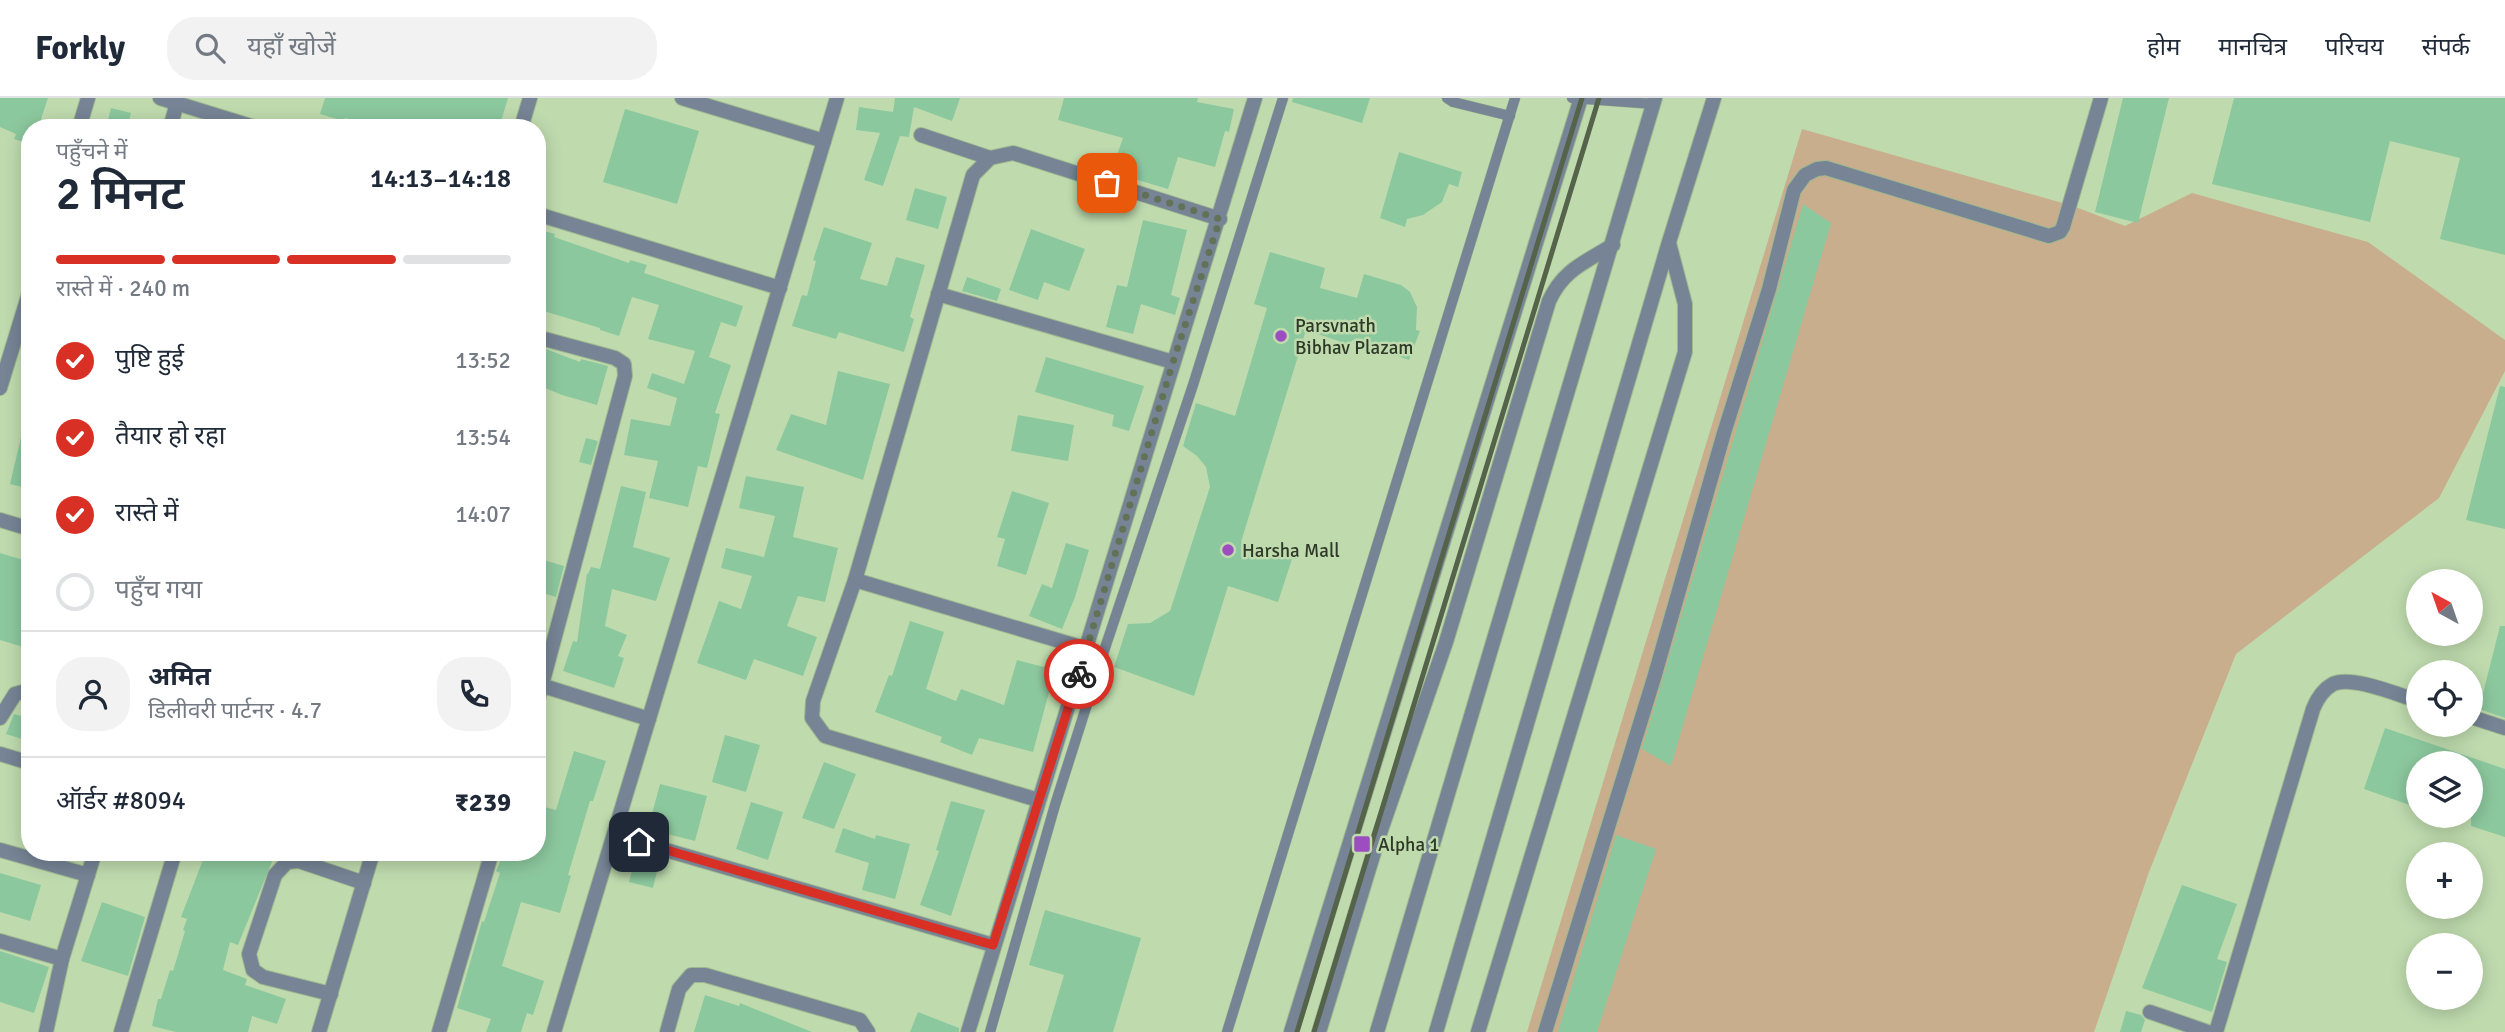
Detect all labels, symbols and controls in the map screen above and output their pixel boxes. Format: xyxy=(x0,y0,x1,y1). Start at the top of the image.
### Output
search box xyxy=(167,17,657,80)
text: Forkly xyxy=(35,28,125,69)
icon: search xyxy=(191,29,229,67)
text: यहाँ खोजें xyxy=(247,31,336,63)
text: होम xyxy=(2147,32,2180,62)
text: मानचित्र xyxy=(2218,32,2287,62)
text: परिचय xyxy=(2325,32,2384,62)
text: संपर्क xyxy=(2422,32,2470,62)
text: पहुँचने में xyxy=(56,137,127,166)
pin xyxy=(1077,153,1137,213)
text: 14:13–14:18 xyxy=(370,163,511,195)
icon: bag xyxy=(1088,164,1126,202)
text: 2 मिनट xyxy=(56,166,184,222)
text: रास्ते में · 240 m xyxy=(56,274,190,303)
place label: Parsvnath Bibhav Plazam xyxy=(1295,314,1413,360)
marker: Parsvnath Bibhav Plazam xyxy=(1273,328,1289,344)
icon: check xyxy=(56,342,94,380)
text: पुष्टि हुई xyxy=(115,343,184,375)
text: 13:52 xyxy=(455,346,511,375)
icon: check xyxy=(56,419,94,457)
text: तैयार हो रहा xyxy=(115,420,225,452)
text: 13:54 xyxy=(455,423,511,452)
icon: check xyxy=(56,496,94,534)
text: रास्ते में xyxy=(115,497,179,529)
text: 14:07 xyxy=(455,500,511,529)
place label: Harsha Mall xyxy=(1242,539,1340,563)
marker: Harsha Mall xyxy=(1220,542,1236,558)
north arrow xyxy=(2406,569,2483,646)
map controls xyxy=(2406,569,2483,1010)
text: पहुँच गया xyxy=(115,574,202,606)
courier xyxy=(1044,639,1114,709)
icon: bike xyxy=(1060,655,1098,693)
button: person xyxy=(56,657,130,731)
button: phone xyxy=(437,657,511,731)
button: locate xyxy=(2406,660,2483,737)
text: अमित xyxy=(148,661,211,693)
text: डिलीवरी पार्टनर · 4.7 xyxy=(148,696,322,725)
button: layers xyxy=(2406,751,2483,828)
text: ऑर्डर #8094 xyxy=(56,785,186,817)
text: ₹239 xyxy=(455,787,511,819)
pin xyxy=(609,812,669,872)
icon: home xyxy=(620,823,658,861)
place label: Alpha 1 xyxy=(1378,833,1440,857)
marker: Alpha 1 xyxy=(1352,834,1372,854)
button: + xyxy=(2406,842,2483,919)
button: − xyxy=(2406,933,2483,1010)

